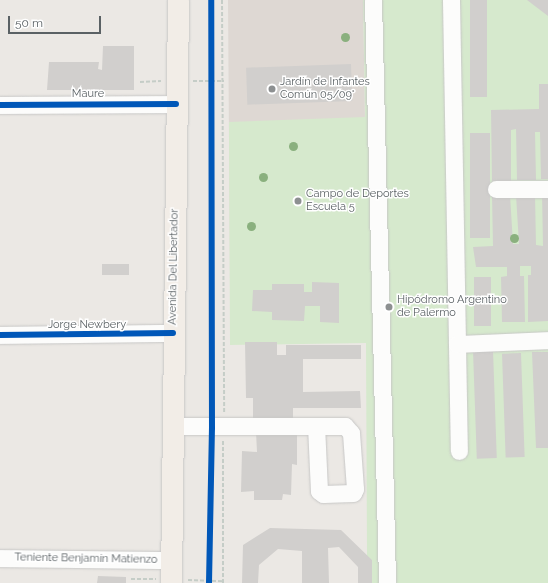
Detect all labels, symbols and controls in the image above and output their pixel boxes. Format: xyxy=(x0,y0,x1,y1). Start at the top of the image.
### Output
scale bar xyxy=(10,8,103,34)
text: 50 m xyxy=(15,16,43,30)
place label: Jardín de Infantes Común 05/09° xyxy=(280,76,370,102)
marker: Jardín de Infantes Común 05/09° xyxy=(267,84,277,94)
street label: Maure xyxy=(72,87,104,101)
place label: Campo de Deportes Escuela 5 xyxy=(306,188,409,214)
marker: Campo de Deportes Escuela 5 xyxy=(293,196,303,206)
street label: Avenida Del Libertador xyxy=(166,209,182,325)
place label: Hipódromo Argentino de Palermo xyxy=(397,294,507,320)
marker: Hipódromo Argentino de Palermo xyxy=(384,302,394,312)
street label: Jorge Newbery xyxy=(48,318,126,332)
street label: Teniente Benjamín Matienzo xyxy=(14,551,158,567)

